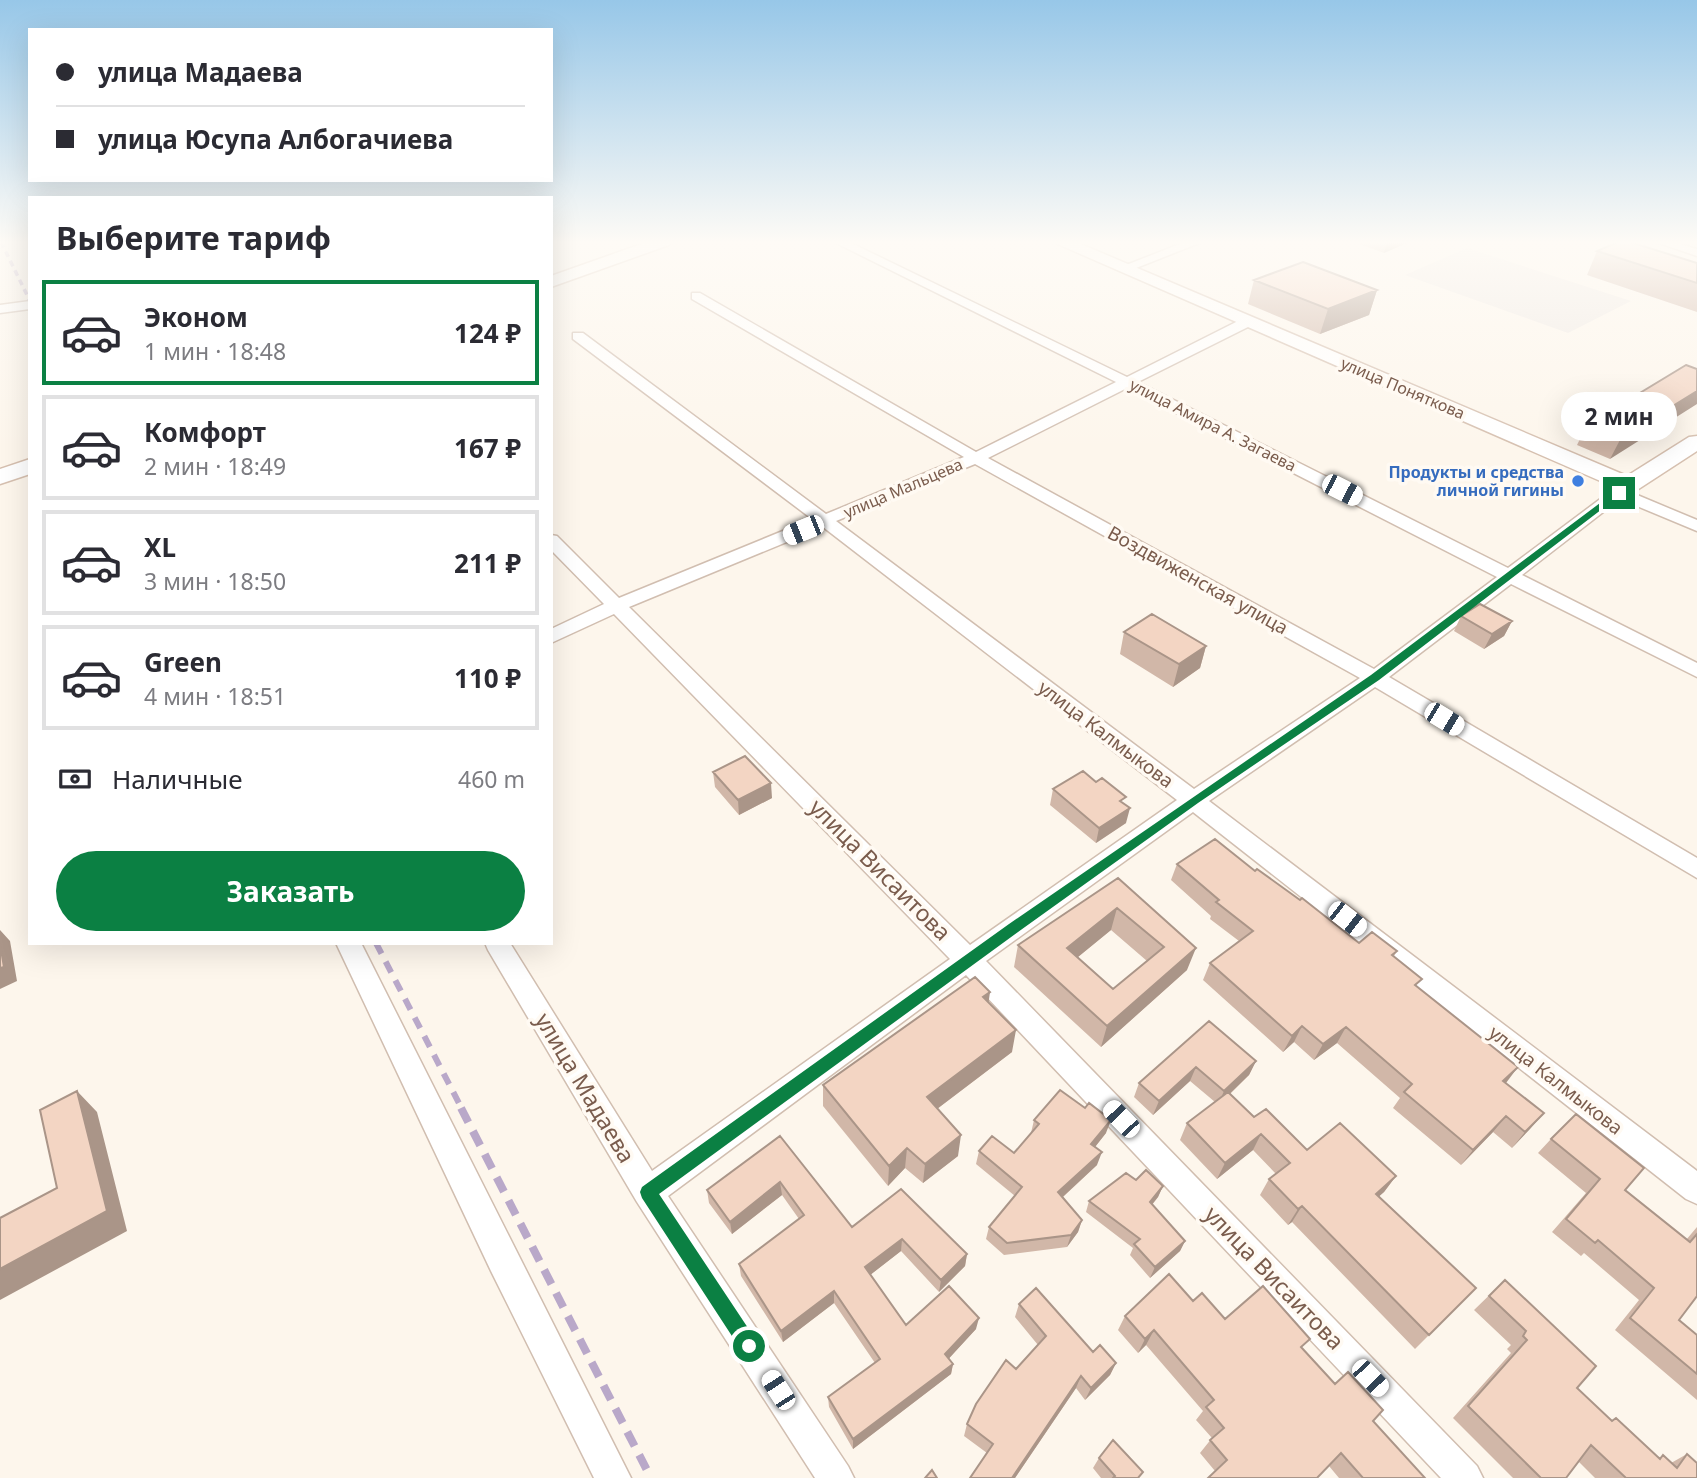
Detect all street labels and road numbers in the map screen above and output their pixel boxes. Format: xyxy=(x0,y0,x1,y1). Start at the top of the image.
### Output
street label: улица Поняткова xyxy=(1338,352,1468,424)
street label: улица Амира А. Загаева xyxy=(1126,373,1300,477)
street label: улица Мальцева xyxy=(840,453,966,523)
street label: Воздвиженская улица xyxy=(1103,520,1293,640)
street label: улица Калмыкова xyxy=(1033,674,1179,794)
street label: улица Висаитова xyxy=(803,791,959,947)
street label: улица Мадаева xyxy=(528,1006,643,1169)
street label: улица Калмыкова xyxy=(1484,1019,1628,1141)
street label: улица Висаитова xyxy=(1198,1198,1352,1356)

